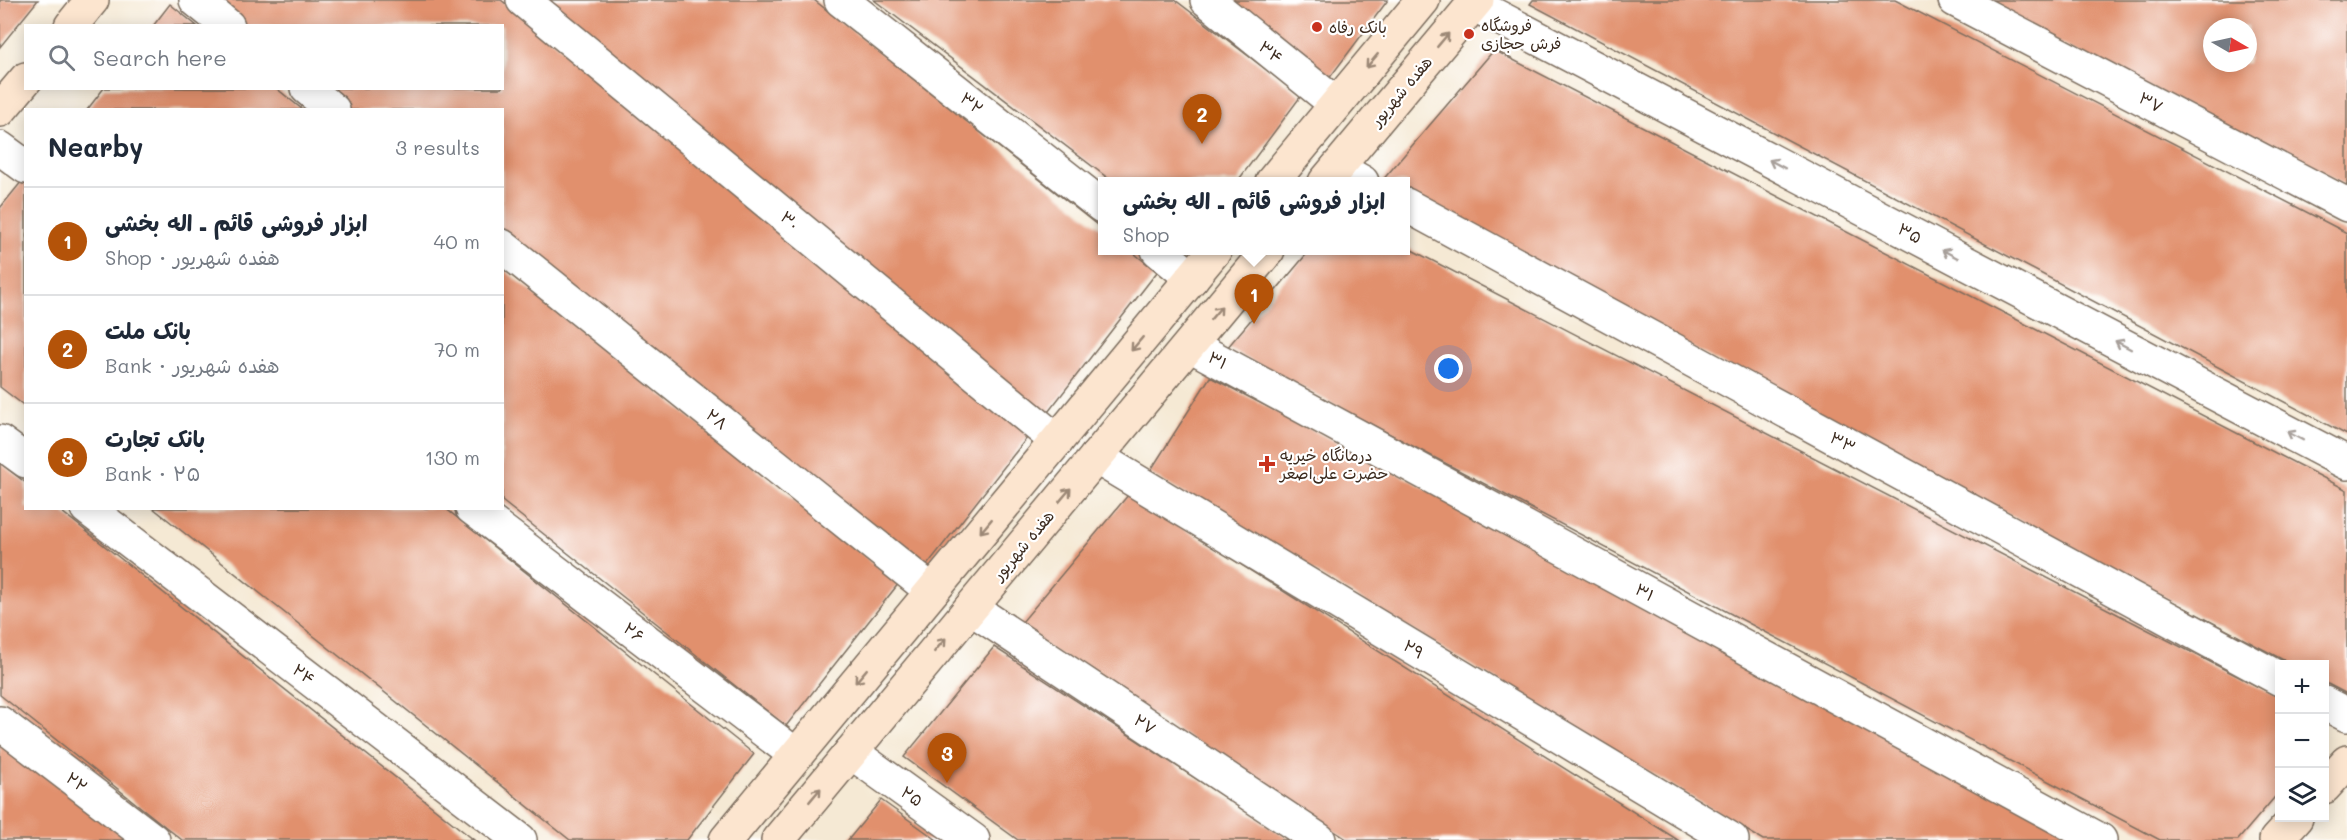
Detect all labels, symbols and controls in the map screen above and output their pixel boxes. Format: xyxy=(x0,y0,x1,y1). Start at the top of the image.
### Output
place label: فروشگاه فرش حجازی xyxy=(1481,14,1561,53)
place label: بانک رفاه xyxy=(1329,16,1387,37)
north arrow xyxy=(2203,18,2257,72)
marker: بانک رفاه xyxy=(1310,20,1324,34)
search box xyxy=(24,24,504,90)
marker: فروشگاه فرش حجازی xyxy=(1462,27,1476,41)
one-way arrow xyxy=(1437,32,1450,48)
street label: ۳۴ xyxy=(1255,36,1288,68)
icon: search xyxy=(45,41,78,74)
text: Search here xyxy=(93,43,227,72)
street label: هفده شهریور xyxy=(1364,51,1437,132)
one-way arrow xyxy=(1365,53,1379,68)
street label: ۳۲ xyxy=(956,87,988,118)
street label: ۳۷ xyxy=(2136,87,2167,117)
pin: 2 xyxy=(1182,94,1222,144)
text: Nearby xyxy=(48,130,143,164)
text: 3 results xyxy=(395,134,480,160)
one-way arrow xyxy=(1769,157,1787,169)
popup xyxy=(1098,177,1410,255)
text: ابزار فروشی قائم ـ اله بخشی xyxy=(1123,186,1385,215)
street label: ۳۰ xyxy=(777,206,804,234)
text: ابزار فروشی قائم ـ اله بخشی xyxy=(105,208,367,237)
street label: ۳۵ xyxy=(1895,218,1926,248)
text: Shop xyxy=(1123,221,1170,247)
text: 1 xyxy=(63,228,72,254)
text: 40 m xyxy=(434,228,480,254)
text: Shop · هفده شهریور xyxy=(105,244,280,270)
one-way arrow xyxy=(1942,248,1959,260)
pin: 1 xyxy=(1234,274,1274,324)
one-way arrow xyxy=(1209,306,1223,321)
text: بانک ملت xyxy=(105,316,191,345)
text: 2 xyxy=(62,336,73,362)
text: 70 m xyxy=(434,336,480,362)
one-way arrow xyxy=(1131,336,1144,352)
one-way arrow xyxy=(2114,339,2132,350)
street label: ۳۱ xyxy=(1205,346,1232,373)
text: Bank · هفده شهریور xyxy=(105,352,280,378)
your location xyxy=(1434,354,1463,383)
street label: ۲۸ xyxy=(702,404,732,434)
text: بانک تجارت xyxy=(105,424,205,453)
street label: ۳۳ xyxy=(1827,426,1860,457)
one-way arrow xyxy=(2287,430,2305,441)
text: 3 xyxy=(62,444,74,470)
text: 130 m xyxy=(425,444,480,470)
place label: درمانگاه خیریه حضرت علی‌اصغر xyxy=(1278,444,1388,484)
marker: درمانگاه خیریه حضرت علی‌اصغر xyxy=(1258,455,1276,473)
text: Bank · ۲۵ xyxy=(105,460,200,486)
one-way arrow xyxy=(1058,487,1071,503)
street label: هفده شهریور xyxy=(986,505,1059,586)
one-way arrow xyxy=(979,518,993,533)
street label: ۳۱ xyxy=(1632,578,1659,605)
street label: ۲۶ xyxy=(620,617,649,646)
street label: ۲۹ xyxy=(1400,634,1429,663)
one-way arrow xyxy=(933,638,947,653)
street label: ۲۴ xyxy=(289,658,320,689)
map controls xyxy=(2275,660,2329,822)
button: + xyxy=(2275,660,2329,714)
one-way arrow xyxy=(855,668,868,684)
street label: ۲۷ xyxy=(1130,709,1160,738)
button: − xyxy=(2275,714,2329,768)
pin: 3 xyxy=(928,734,966,783)
street label: ۲۲ xyxy=(62,767,92,796)
button: layers xyxy=(2275,768,2329,822)
street label: ۲۵ xyxy=(897,781,927,811)
one-way arrow xyxy=(809,787,822,803)

